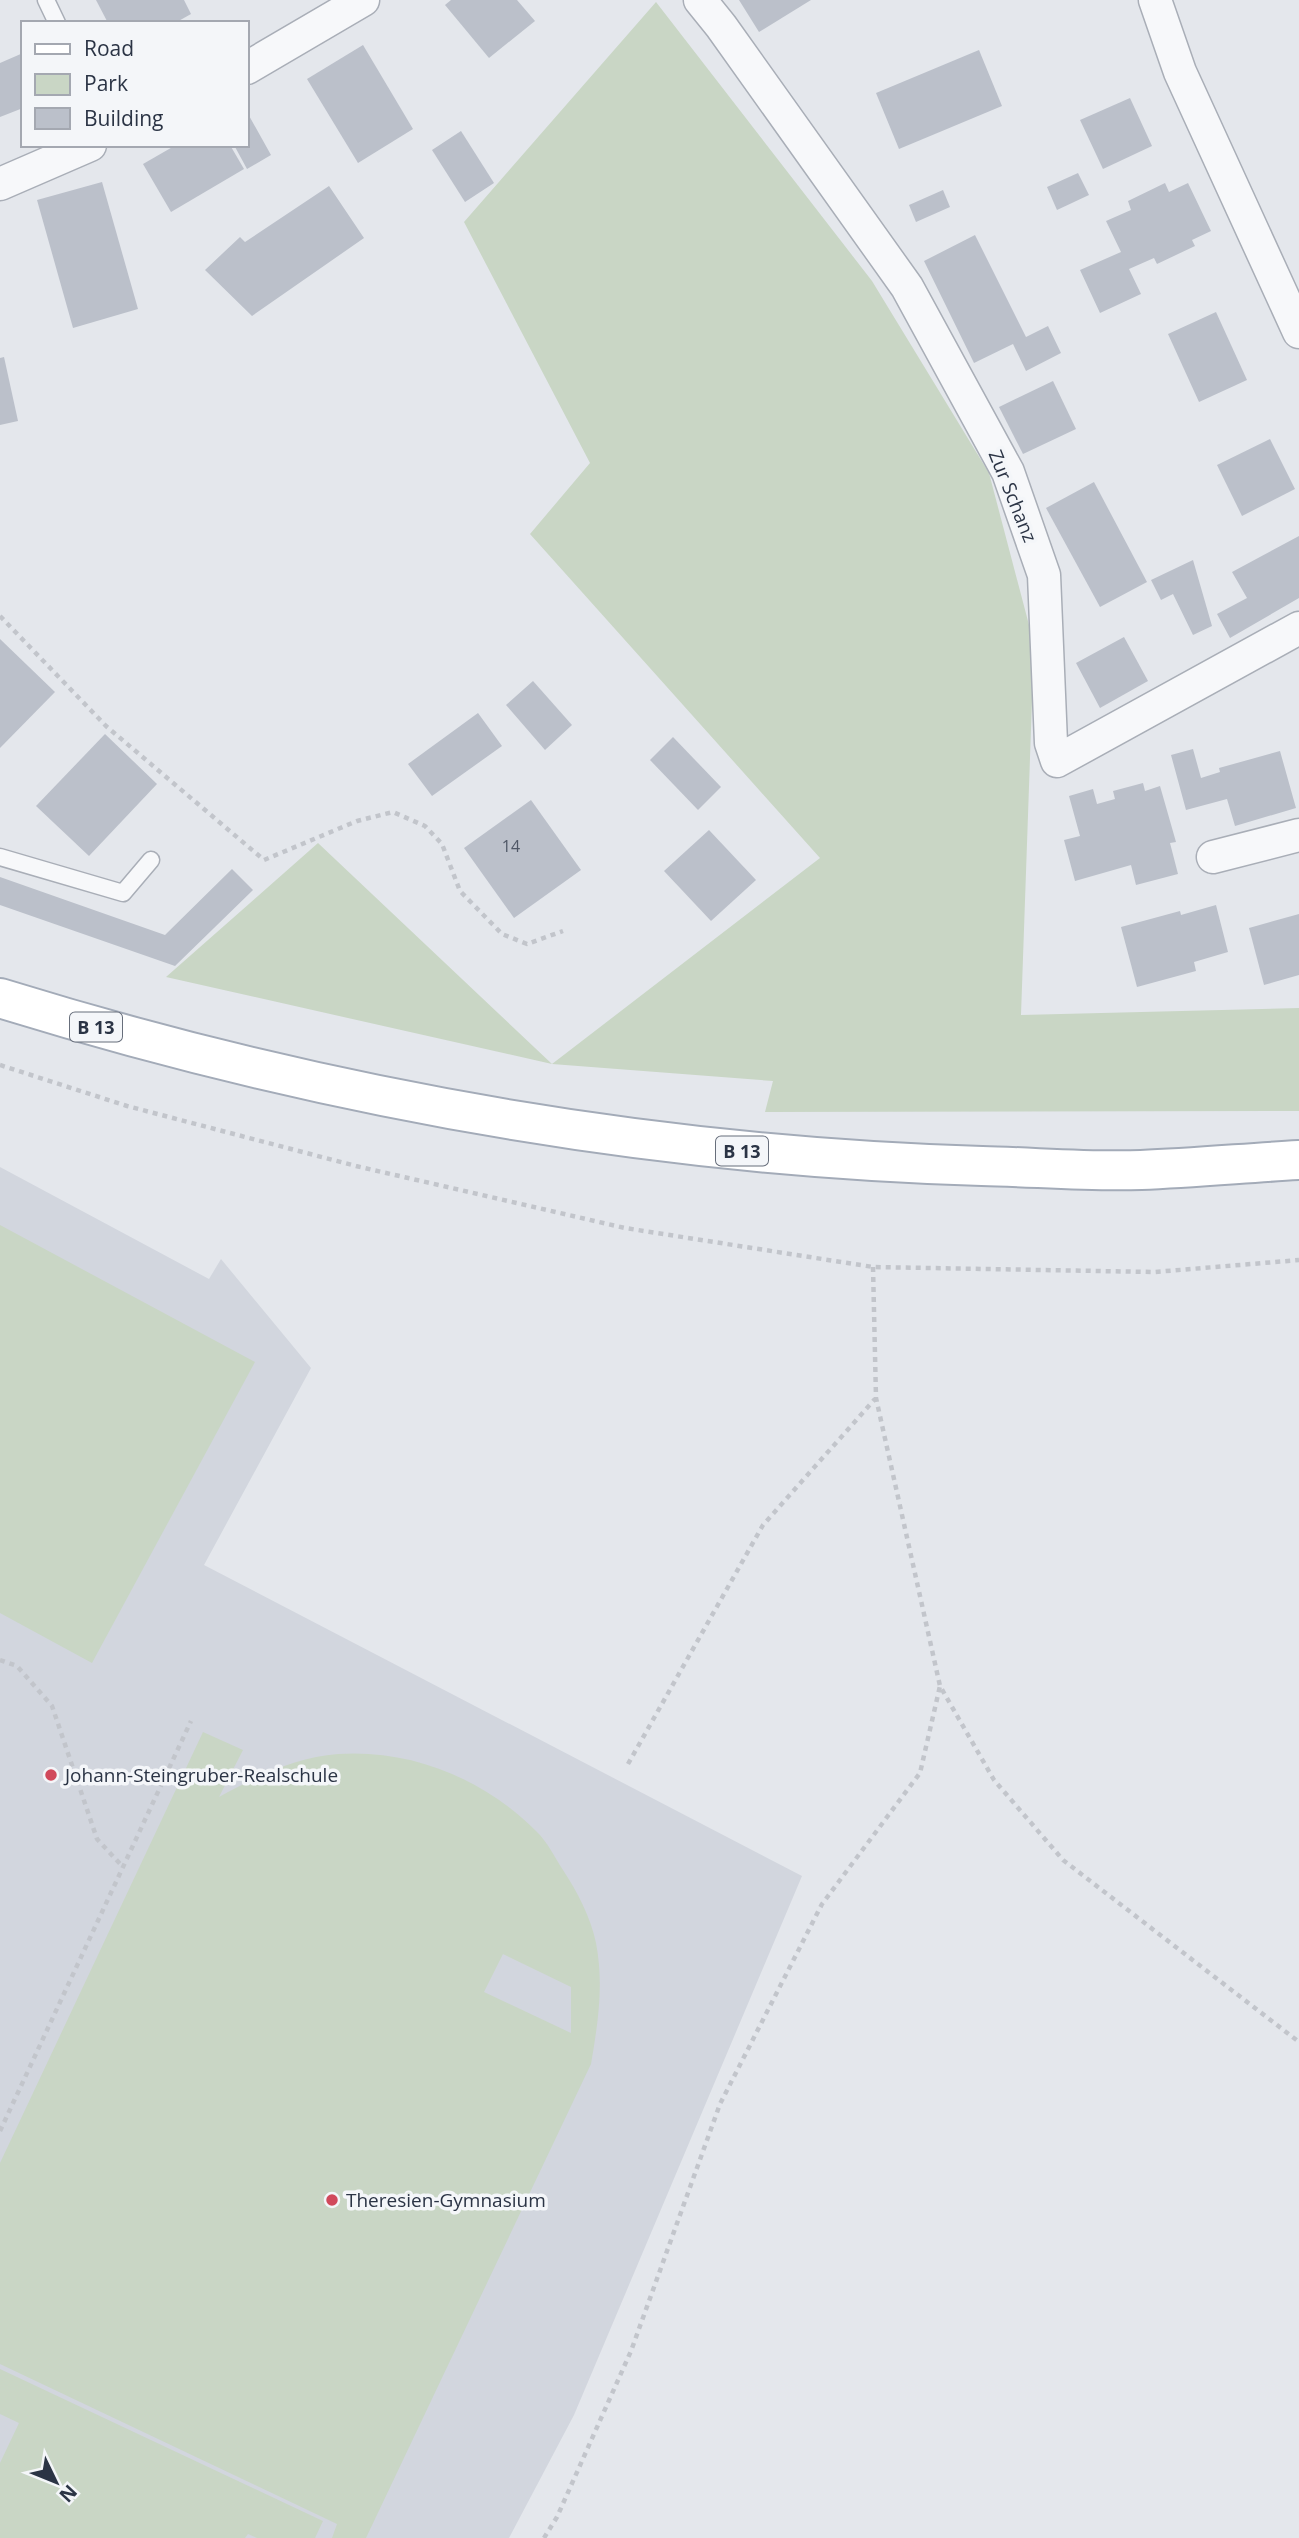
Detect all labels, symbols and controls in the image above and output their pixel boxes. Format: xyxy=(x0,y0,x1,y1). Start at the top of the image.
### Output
legend xyxy=(21,21,248,147)
text: Road xyxy=(84,34,134,62)
text: Park xyxy=(84,69,128,97)
text: Building xyxy=(84,104,163,132)
street label: Zur Schanz xyxy=(983,446,1043,546)
house number: 14 xyxy=(502,835,520,857)
road number: B 13 xyxy=(70,1012,122,1042)
road number: B 13 xyxy=(716,1136,768,1166)
place label: Johann-Steingruber-Realschule xyxy=(63,1762,338,1788)
marker: Johann-Steingruber-Realschule xyxy=(43,1767,59,1783)
place label: Theresien-Gymnasium xyxy=(346,2187,546,2213)
marker: Theresien-Gymnasium xyxy=(324,2192,340,2208)
north arrow xyxy=(21,2447,91,2517)
text: N xyxy=(54,2479,83,2508)

